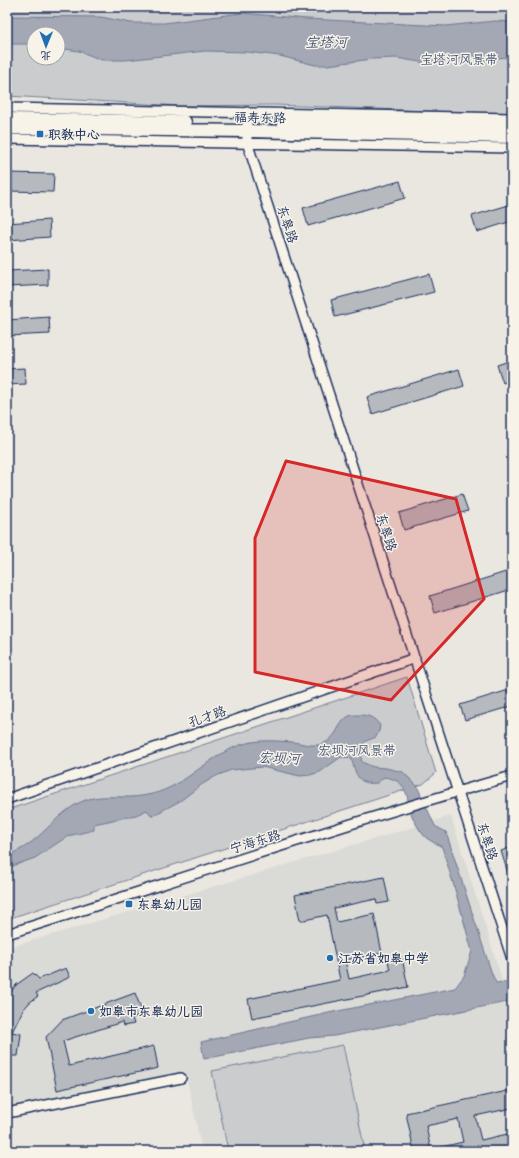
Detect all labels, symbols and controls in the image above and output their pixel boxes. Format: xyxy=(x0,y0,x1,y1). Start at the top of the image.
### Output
north arrow xyxy=(26,26,66,66)
water label: 宝塔河 xyxy=(305,31,349,52)
text: 北 xyxy=(40,48,51,65)
park label: 宝塔河风景带 xyxy=(420,49,498,68)
street label: 福寿东路 xyxy=(234,107,286,126)
place label: 职教中心 xyxy=(48,124,100,143)
marker: 职教中心 xyxy=(35,129,45,139)
street label: 东皋路 xyxy=(273,202,304,245)
street label: 东皋路 xyxy=(372,510,403,553)
street label: 孔才路 xyxy=(185,700,228,731)
park label: 宏坝河风景带 xyxy=(318,740,396,759)
water label: 宏坝河 xyxy=(258,746,302,769)
street label: 东皋路 xyxy=(473,819,504,862)
street label: 宁海东路 xyxy=(227,824,283,857)
place label: 东皋幼儿园 xyxy=(137,894,202,913)
marker: 东皋幼儿园 xyxy=(124,899,134,909)
place label: 江苏省如皋中学 xyxy=(338,948,429,967)
marker: 江苏省如皋中学 xyxy=(325,953,335,963)
place label: 如皋市东皋幼儿园 xyxy=(99,1001,203,1020)
marker: 如皋市东皋幼儿园 xyxy=(86,1006,96,1016)

